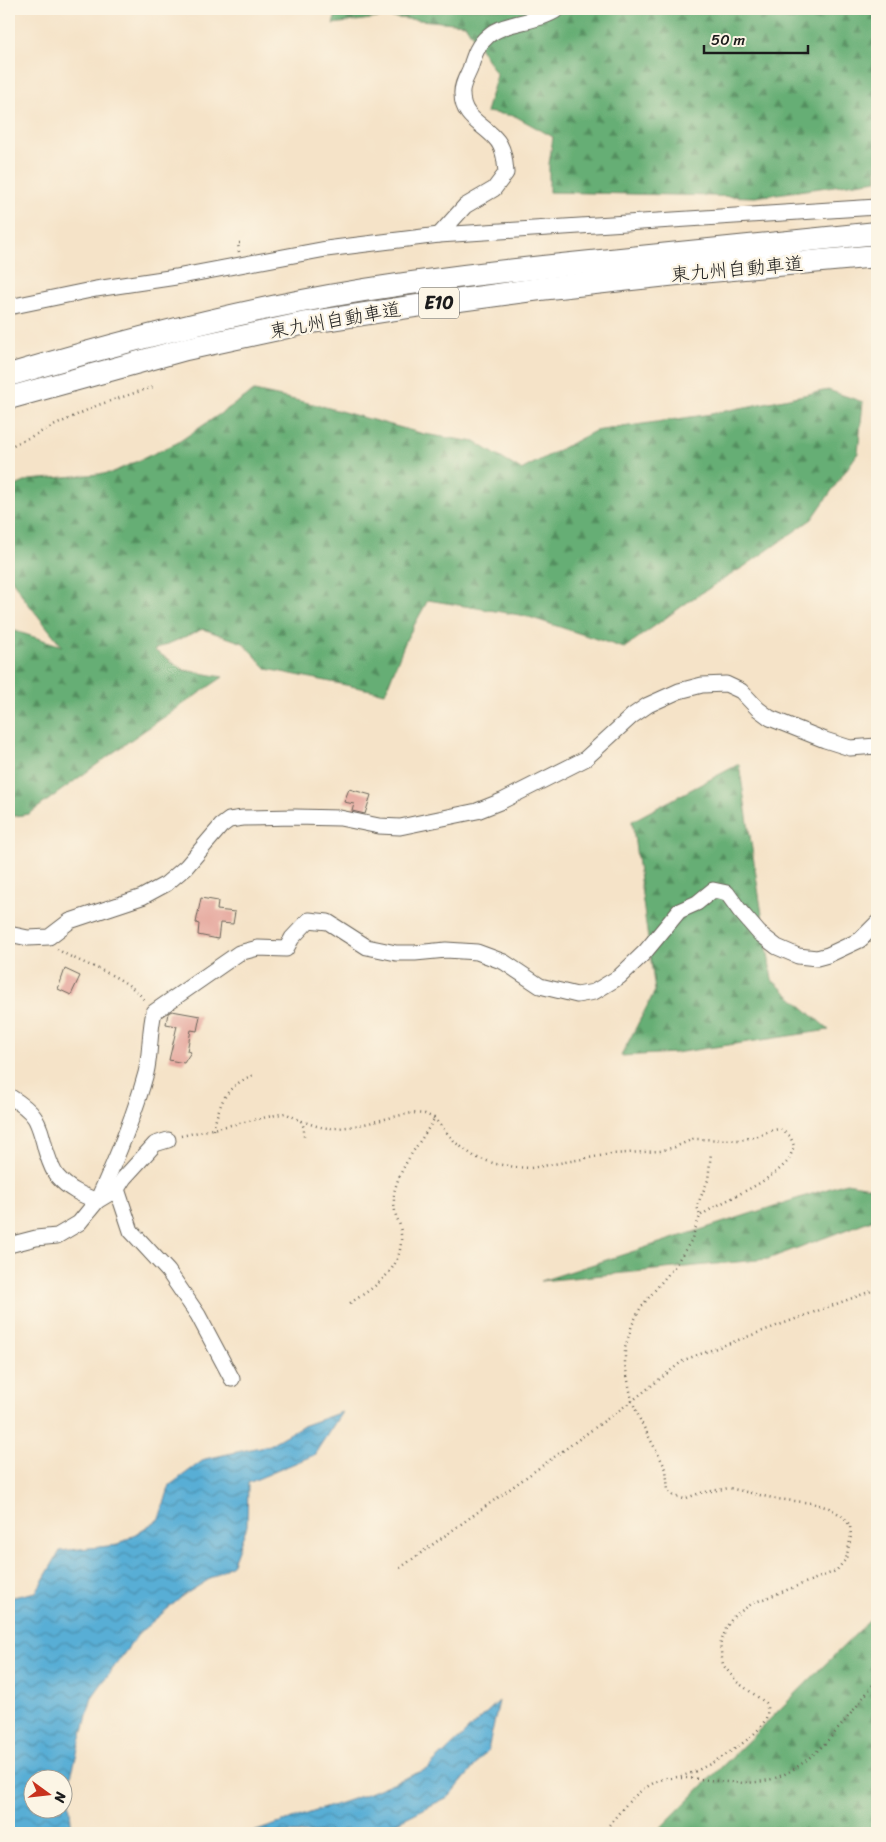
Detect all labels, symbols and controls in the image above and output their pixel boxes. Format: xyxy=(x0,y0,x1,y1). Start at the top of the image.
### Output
scale bar xyxy=(704,22,807,54)
text: 50 m xyxy=(711,27,746,53)
street label: 東九州自動車道 xyxy=(669,247,805,291)
road number: E10 xyxy=(419,288,459,318)
street label: 東九州自動車道 xyxy=(267,292,403,348)
north arrow xyxy=(22,1770,72,1820)
text: N xyxy=(47,1788,74,1805)

